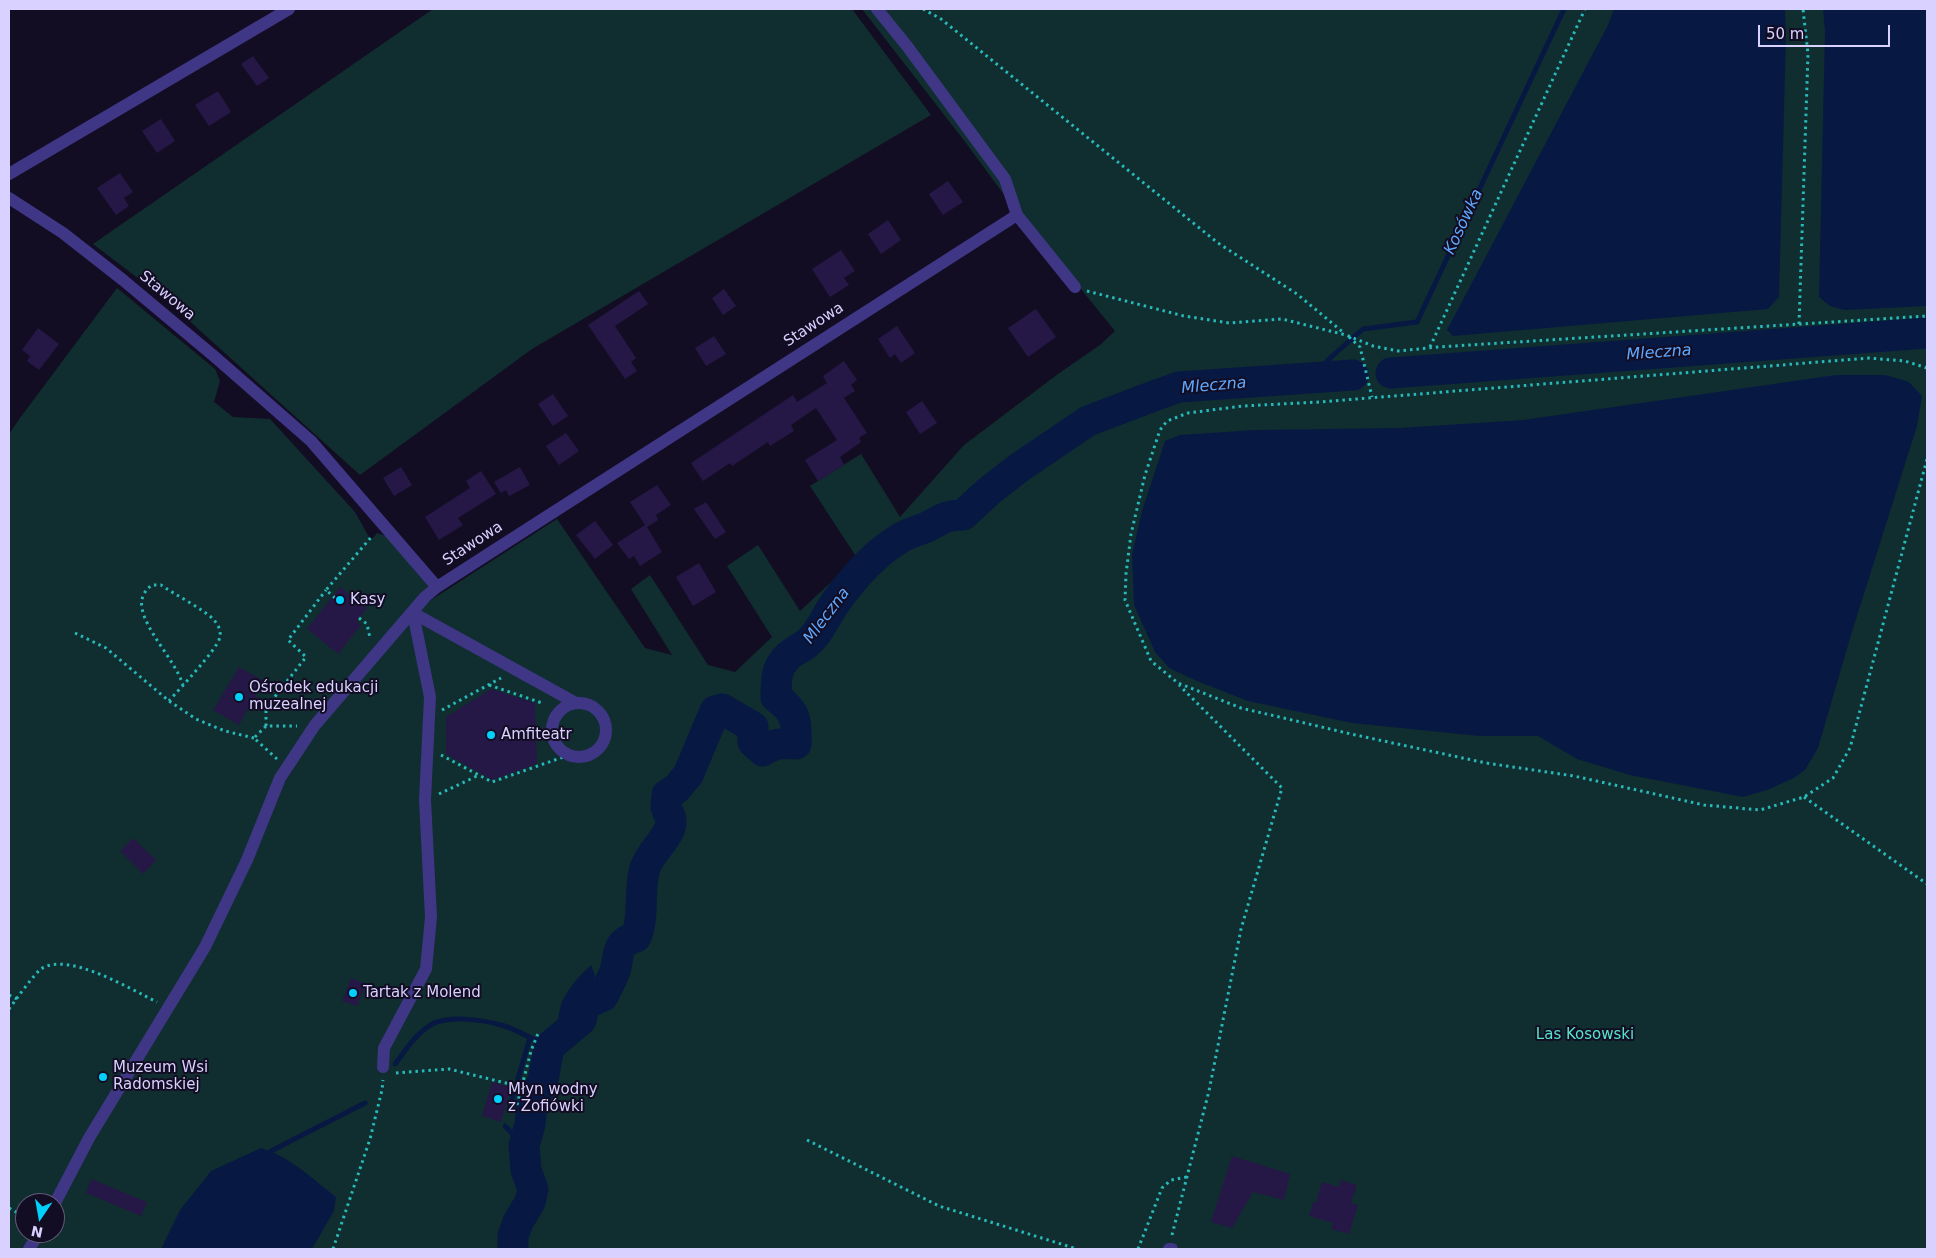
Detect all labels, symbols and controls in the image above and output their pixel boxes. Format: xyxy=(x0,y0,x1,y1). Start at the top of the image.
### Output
scale bar xyxy=(1761,15,1894,47)
text: 50 m xyxy=(1766,25,1804,43)
water label: Kosówka xyxy=(1441,186,1487,258)
street label: Stawowa xyxy=(135,267,199,325)
street label: Stawowa xyxy=(781,299,847,351)
water label: Mleczna xyxy=(1626,341,1692,365)
water label: Mleczna xyxy=(1181,374,1247,398)
street label: Stawowa xyxy=(440,518,506,570)
water label: Mleczna xyxy=(800,584,854,648)
place label: Kasy xyxy=(350,591,385,609)
marker: Kasy xyxy=(334,594,346,606)
place label: Ośrodek edukacji muzealnej xyxy=(249,679,378,714)
marker: Ośrodek edukacji muzealnej xyxy=(233,691,245,703)
place label: Amfiteatr xyxy=(501,726,572,744)
marker: Amfiteatr xyxy=(485,729,497,741)
place label: Tartak z Molend xyxy=(363,984,481,1002)
marker: Tartak z Molend xyxy=(347,987,359,999)
park label: Las Kosowski xyxy=(1536,1026,1634,1044)
place label: Muzeum Wsi Radomskiej xyxy=(113,1059,208,1094)
marker: Muzeum Wsi Radomskiej xyxy=(97,1071,109,1083)
place label: Młyn wodny z Zofiówki xyxy=(508,1081,598,1116)
marker: Młyn wodny z Zofiówki xyxy=(492,1093,504,1105)
north arrow xyxy=(15,1193,65,1243)
text: N xyxy=(30,1223,44,1241)

